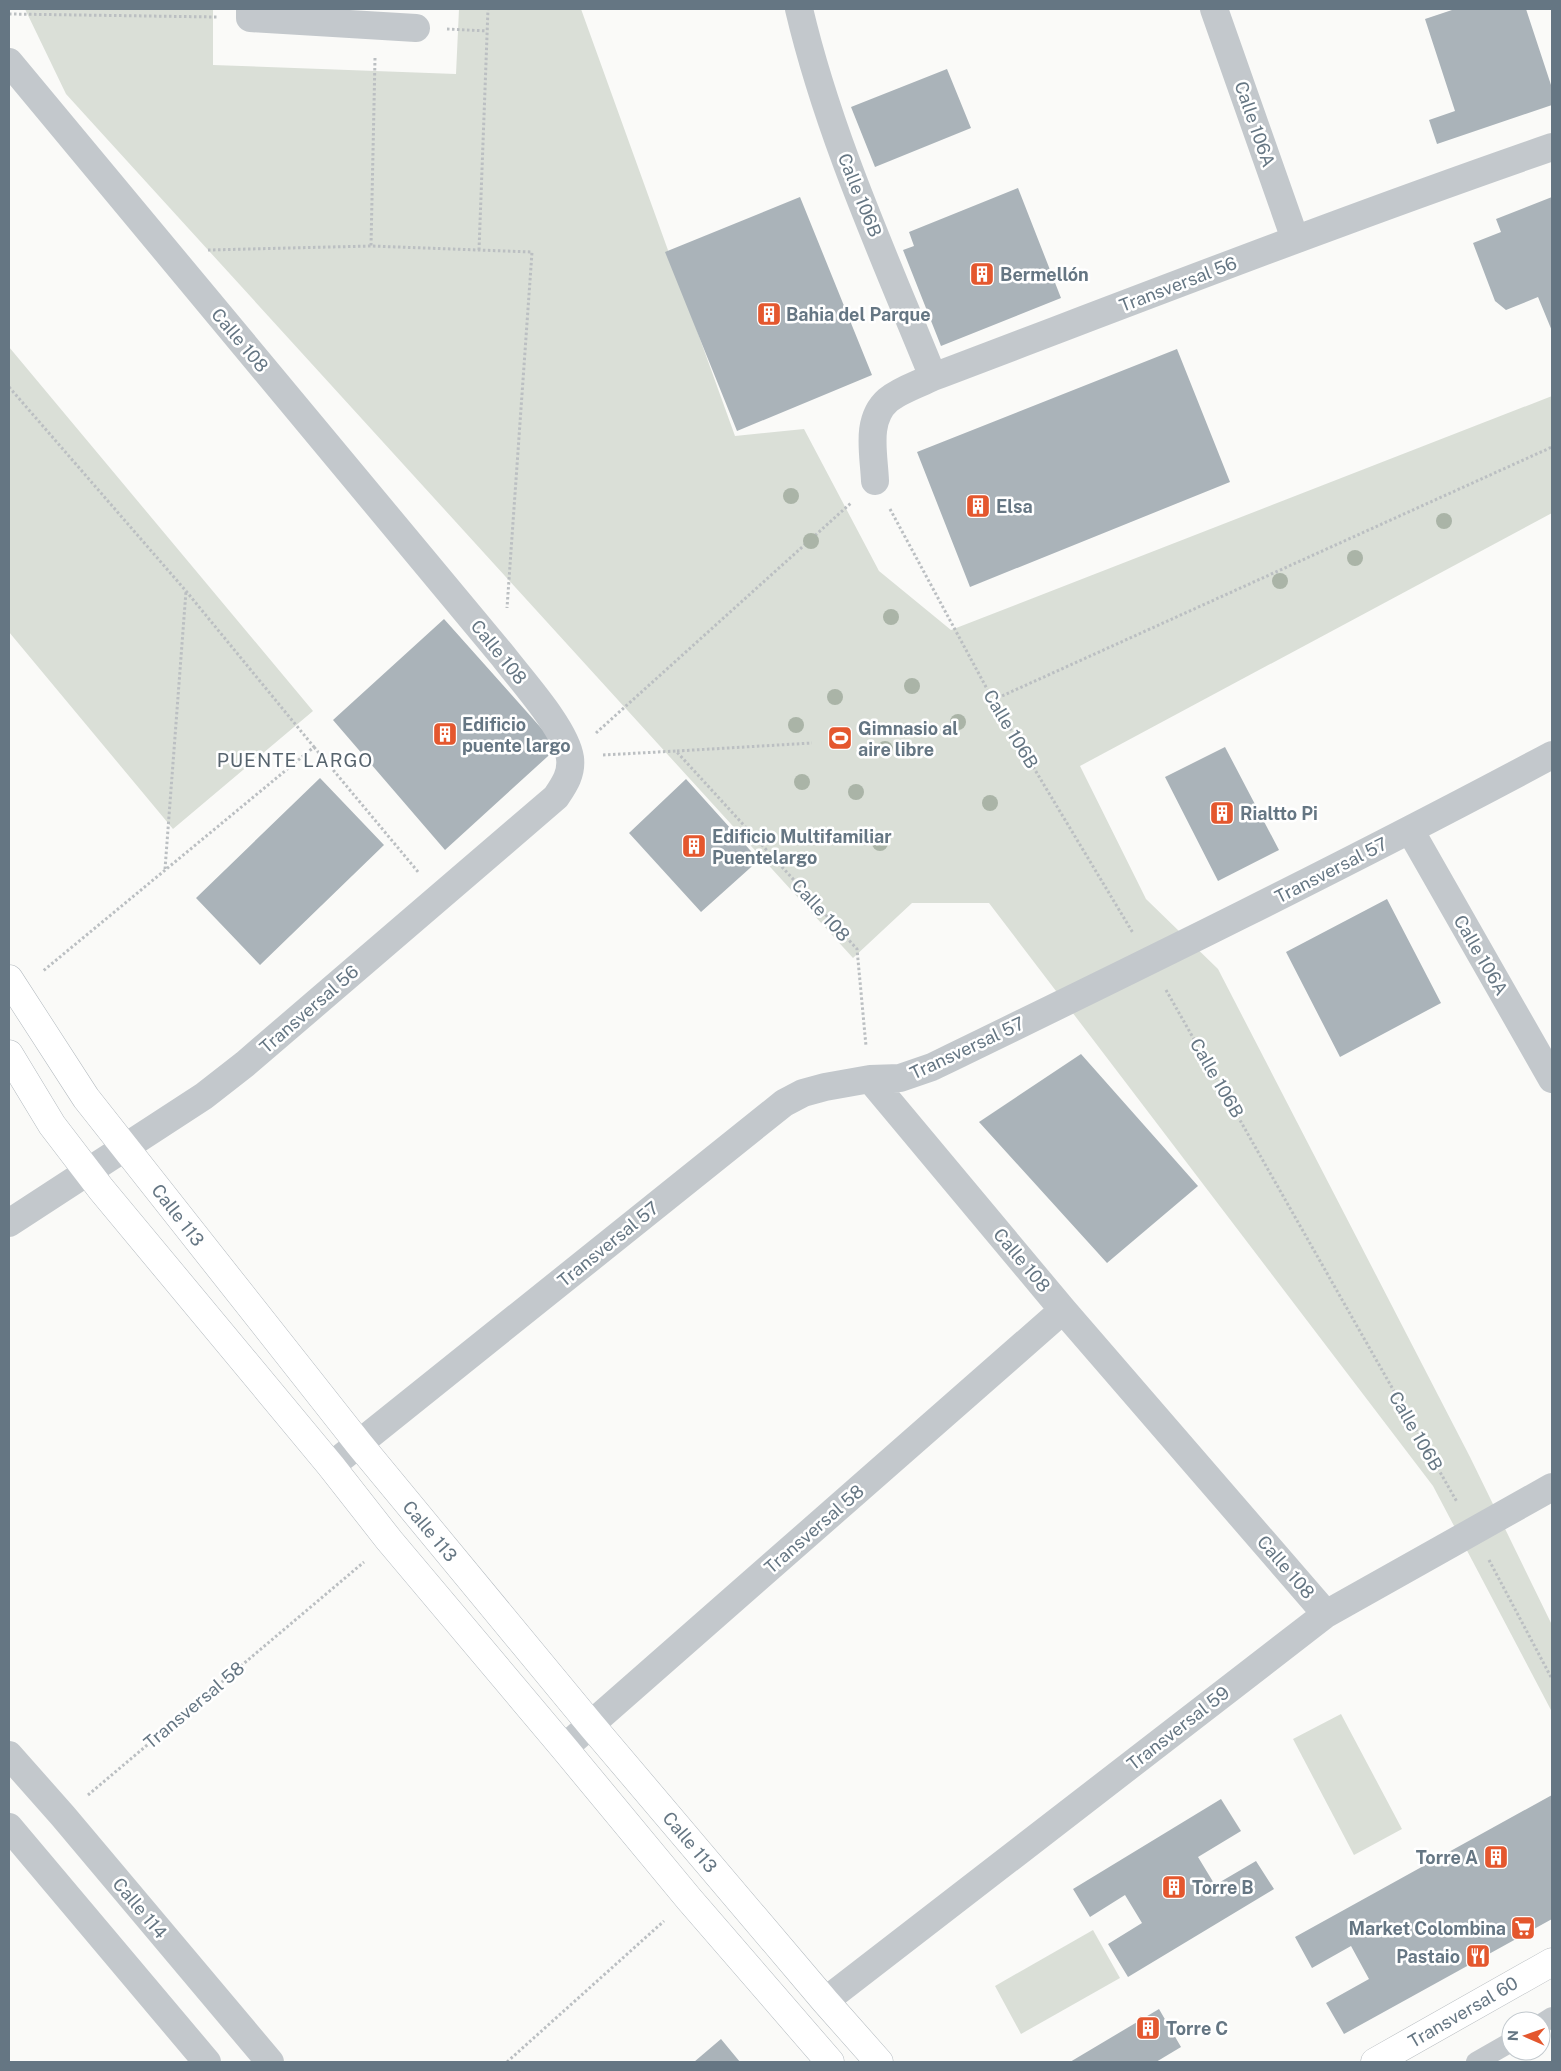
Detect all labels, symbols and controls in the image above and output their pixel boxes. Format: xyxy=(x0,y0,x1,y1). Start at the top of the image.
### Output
street label: Calle 106A xyxy=(1231,78,1279,170)
street label: Calle 106B xyxy=(834,150,886,240)
street label: Transversal 56 xyxy=(1116,252,1240,316)
building icon: Bermellón xyxy=(969,261,995,287)
place label: Bermellón xyxy=(1000,264,1089,285)
building icon: Bahia del Parque xyxy=(756,301,782,327)
street label: Calle 108 xyxy=(207,304,273,376)
place label: Bahia del Parque xyxy=(786,304,931,325)
building icon: Elsa xyxy=(965,493,991,519)
place label: Elsa xyxy=(996,496,1033,517)
street label: Calle 108 xyxy=(467,616,531,688)
street label: Calle 106B xyxy=(979,686,1043,772)
place label: Edificio puente largo xyxy=(462,714,571,756)
place label: Gimnasio al aire libre xyxy=(858,718,958,760)
building icon: Edificio puente largo xyxy=(432,721,458,747)
sports icon: Gimnasio al aire libre xyxy=(827,725,853,751)
district label: PUENTE LARGO xyxy=(217,749,373,771)
building icon: Rialtto Pi xyxy=(1209,800,1235,826)
place label: Rialtto Pi xyxy=(1240,803,1318,824)
place label: Edificio Multifamiliar Puentelargo xyxy=(712,826,892,868)
building icon: Edificio Multifamiliar Puentelargo xyxy=(681,833,707,859)
street label: Transversal 57 xyxy=(1271,833,1391,907)
street label: Calle 108 xyxy=(788,874,854,946)
street label: Calle 106A xyxy=(1450,911,1512,999)
street label: Transversal 56 xyxy=(255,960,363,1058)
street label: Transversal 57 xyxy=(907,1012,1027,1084)
street label: Calle 106B xyxy=(1186,1034,1248,1122)
street label: Calle 113 xyxy=(147,1180,209,1250)
street label: Transversal 57 xyxy=(553,1197,663,1291)
street label: Calle 108 xyxy=(989,1224,1055,1296)
street label: Calle 106B xyxy=(1385,1387,1447,1475)
street label: Transversal 58 xyxy=(760,1480,868,1578)
street label: Calle 113 xyxy=(399,1496,461,1566)
street label: Calle 108 xyxy=(1253,1531,1319,1603)
street label: Transversal 58 xyxy=(140,1657,248,1753)
street label: Transversal 59 xyxy=(1123,1682,1233,1774)
street label: Calle 113 xyxy=(659,1807,721,1877)
building icon: Torre A xyxy=(1483,1844,1509,1870)
place label: Torre A xyxy=(1416,1847,1478,1868)
street label: Calle 114 xyxy=(109,1873,171,1943)
building icon: Torre B xyxy=(1161,1874,1187,1900)
place label: Torre B xyxy=(1192,1877,1254,1898)
supermarket icon: Market Colombina xyxy=(1510,1915,1536,1941)
place label: Market Colombina xyxy=(1349,1918,1506,1939)
restaurant icon: Pastaio xyxy=(1465,1943,1491,1969)
place label: Pastaio xyxy=(1396,1946,1460,1967)
street label: Transversal 60 xyxy=(1404,1972,1522,2052)
north arrow xyxy=(1501,2011,1551,2061)
building icon: Torre C xyxy=(1135,2015,1161,2041)
place label: Torre C xyxy=(1166,2018,1228,2039)
text: N xyxy=(1505,2030,1521,2041)

